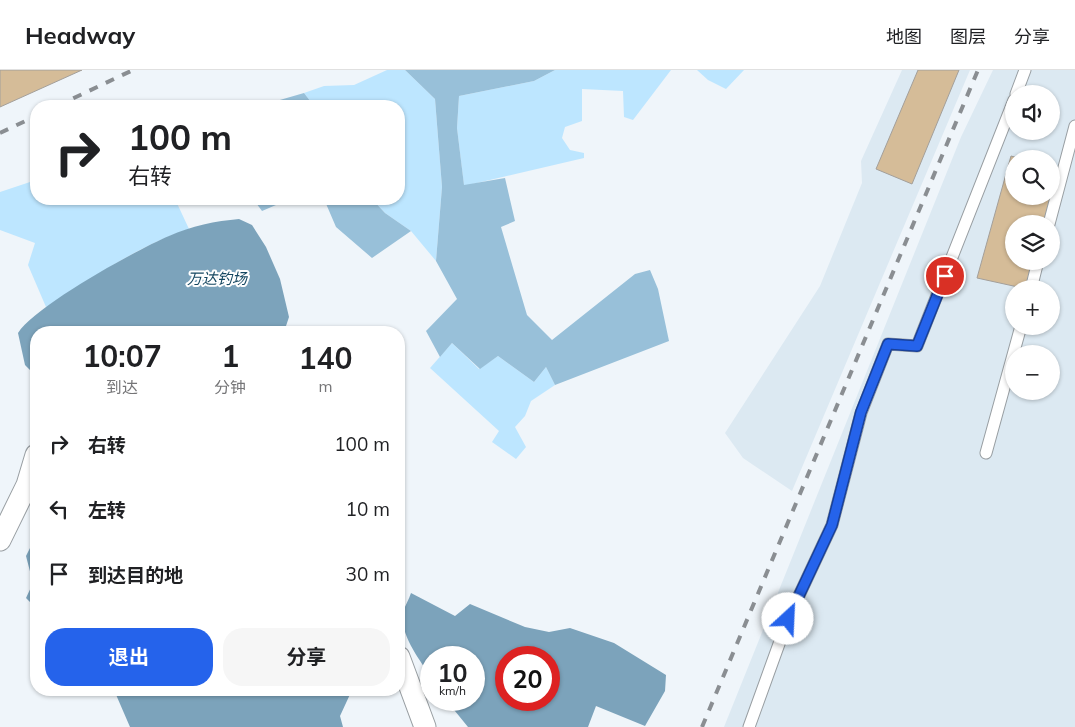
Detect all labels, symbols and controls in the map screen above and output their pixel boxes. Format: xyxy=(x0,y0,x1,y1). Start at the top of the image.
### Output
text: Headway xyxy=(25,20,135,50)
text: 地图 xyxy=(886,25,922,48)
text: 图层 xyxy=(950,25,986,48)
text: 分享 xyxy=(1014,25,1050,48)
map controls xyxy=(1005,85,1060,400)
button: sound xyxy=(1005,85,1060,140)
text: 100 m xyxy=(128,115,232,159)
icon: right xyxy=(45,120,110,185)
button: search xyxy=(1005,150,1060,205)
text: 右转 xyxy=(128,162,172,190)
button: layers xyxy=(1005,215,1060,270)
pin xyxy=(924,255,966,297)
icon: arrive xyxy=(931,262,959,290)
water label: 万达钓场 xyxy=(187,269,249,288)
button: + xyxy=(1005,280,1060,335)
text: 10:07 xyxy=(82,337,162,375)
text: 1 xyxy=(221,337,239,375)
text: 140 xyxy=(299,339,353,377)
button: − xyxy=(1005,345,1060,400)
text: m xyxy=(319,376,333,396)
text: 到达 xyxy=(106,377,138,397)
text: 分钟 xyxy=(214,377,246,397)
icon: right xyxy=(45,430,73,458)
text: 100 m xyxy=(334,432,390,456)
text: 右转 xyxy=(88,433,126,457)
icon: left xyxy=(45,495,73,523)
text: 10 m xyxy=(346,497,390,521)
text: 左转 xyxy=(88,498,126,522)
icon: arrive xyxy=(45,560,73,588)
text: 30 m xyxy=(346,562,390,586)
text: 到达目的地 xyxy=(88,563,183,587)
position arrow xyxy=(761,592,813,644)
button: 退出 xyxy=(45,628,213,686)
button: 分享 xyxy=(223,628,390,686)
speed limit sign: 20 xyxy=(495,646,560,711)
text: 10 xyxy=(437,657,468,688)
text: km/h xyxy=(439,683,466,698)

